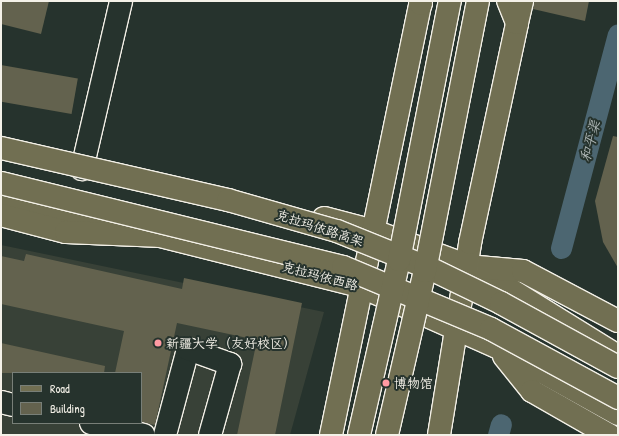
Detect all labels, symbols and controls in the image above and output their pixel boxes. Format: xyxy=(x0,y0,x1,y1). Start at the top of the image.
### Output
water label: 和平渠 xyxy=(576,119,604,163)
street label: 克拉玛依路高架 xyxy=(274,207,366,249)
street label: 克拉玛依西路 xyxy=(280,258,360,294)
place label: 新疆大学（友好校区） xyxy=(166,335,296,351)
marker: 新疆大学（友好校区） xyxy=(153,338,163,348)
legend xyxy=(12,372,142,424)
place label: 博物馆 xyxy=(394,375,433,391)
marker: 博物馆 xyxy=(381,378,391,388)
text: Road xyxy=(50,380,70,397)
text: Building xyxy=(50,400,85,417)

